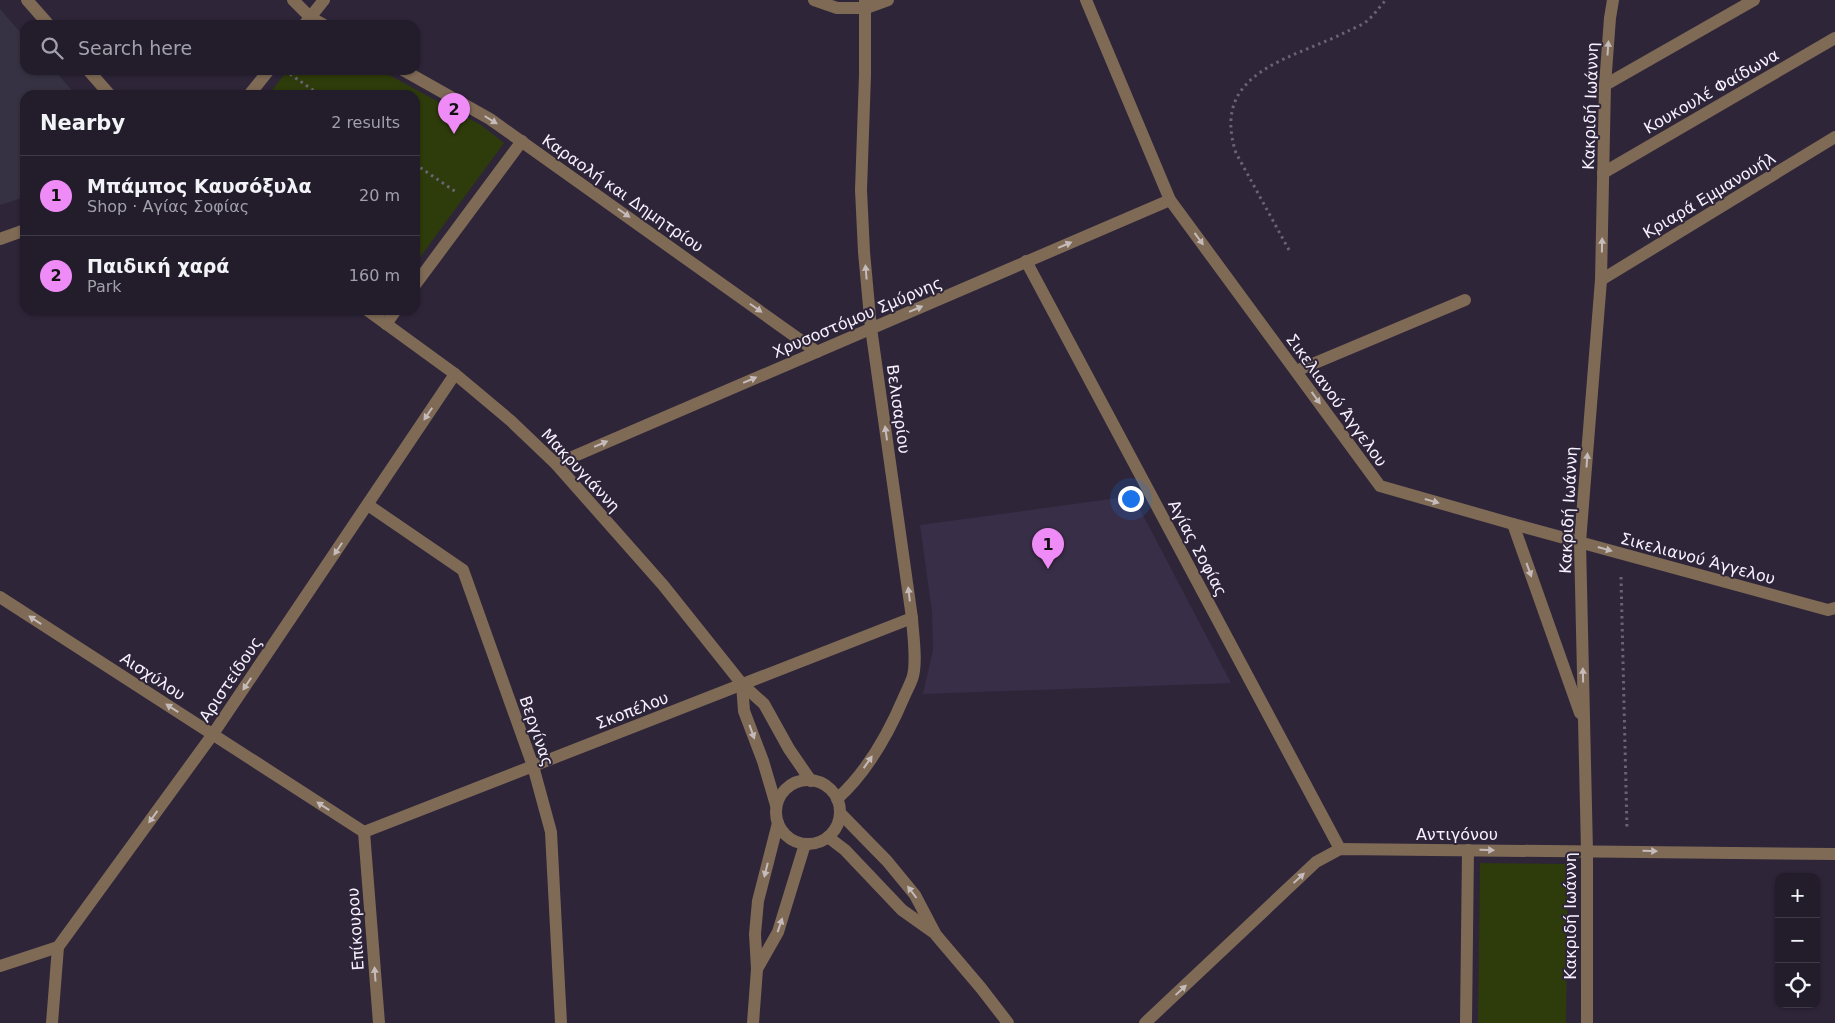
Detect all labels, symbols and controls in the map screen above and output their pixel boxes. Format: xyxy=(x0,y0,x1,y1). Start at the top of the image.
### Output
search box xyxy=(20,20,420,75)
icon: search xyxy=(38,34,66,62)
text: Search here xyxy=(78,37,192,59)
one-way arrow xyxy=(1604,40,1612,56)
street label: Κακριδή Ιωάννη xyxy=(1579,42,1602,170)
street label: Κουκουλέ Φαίδωνα xyxy=(1640,45,1782,138)
pin: 2 xyxy=(438,93,470,134)
text: Nearby xyxy=(40,111,125,135)
text: 2 results xyxy=(331,113,400,132)
one-way arrow xyxy=(484,115,498,125)
street label: Καραολή και Δημητρίου xyxy=(538,130,707,256)
street label: Κριαρά Εμμανουήλ xyxy=(1640,148,1779,242)
text: Μπάμπος Καυσόξυλα xyxy=(87,175,312,197)
text: 1 xyxy=(50,186,62,205)
text: 20 m xyxy=(359,186,400,205)
text: Shop · Αγίας Σοφίας xyxy=(87,197,249,216)
one-way arrow xyxy=(617,208,631,218)
one-way arrow xyxy=(1194,232,1204,246)
one-way arrow xyxy=(1598,237,1606,253)
one-way arrow xyxy=(1058,240,1072,248)
text: Παιδική χαρά xyxy=(87,255,229,277)
one-way arrow xyxy=(862,264,870,280)
text: 2 xyxy=(50,266,62,285)
text: 160 m xyxy=(349,266,400,285)
street label: Χρυσοστόμου Σμύρνης xyxy=(770,273,945,362)
text: Park xyxy=(87,277,122,296)
one-way arrow xyxy=(749,302,762,313)
one-way arrow xyxy=(909,305,923,313)
street label: Σικελιανού Άγγελου xyxy=(1282,330,1391,470)
street label: Βελισαρίου xyxy=(883,363,914,455)
one-way arrow xyxy=(743,376,757,384)
one-way arrow xyxy=(1311,391,1321,405)
one-way arrow xyxy=(424,408,433,421)
street label: Μακρυγιάννη xyxy=(537,425,624,516)
one-way arrow xyxy=(882,425,890,441)
one-way arrow xyxy=(594,440,608,448)
street label: Κακριδή Ιωάννη xyxy=(1556,446,1581,574)
one-way arrow xyxy=(1583,452,1591,468)
your location xyxy=(1118,486,1144,512)
street label: Αγίας Σοφίας xyxy=(1164,497,1231,600)
one-way arrow xyxy=(1424,497,1439,505)
pin: 1 xyxy=(1032,528,1064,569)
street label: Σικελιανού Άγγελου xyxy=(1618,529,1777,588)
one-way arrow xyxy=(333,542,343,556)
one-way arrow xyxy=(1598,546,1613,554)
one-way arrow xyxy=(1526,563,1533,578)
one-way arrow xyxy=(905,586,913,602)
one-way arrow xyxy=(29,615,42,625)
street label: Αριστείδους xyxy=(195,633,266,725)
street label: Αισχύλου xyxy=(117,648,189,704)
one-way arrow xyxy=(1579,666,1587,682)
one-way arrow xyxy=(242,677,252,691)
street label: Σκοπέλου xyxy=(593,688,671,733)
street label: Βεργίνας xyxy=(516,693,557,769)
one-way arrow xyxy=(166,703,179,713)
one-way arrow xyxy=(749,724,756,739)
one-way arrow xyxy=(863,756,873,769)
one-way arrow xyxy=(317,801,330,810)
one-way arrow xyxy=(148,810,158,824)
street label: Αντιγόνου xyxy=(1416,825,1498,844)
one-way arrow xyxy=(1479,846,1495,854)
one-way arrow xyxy=(1642,847,1658,855)
street label: Κακριδή Ιωάννη xyxy=(1561,852,1580,980)
one-way arrow xyxy=(762,863,770,878)
one-way arrow xyxy=(1293,872,1305,884)
map controls xyxy=(1775,873,1820,1008)
button: + xyxy=(1775,873,1820,918)
one-way arrow xyxy=(907,885,917,899)
street label: Επίκουρου xyxy=(343,887,368,971)
one-way arrow xyxy=(776,918,784,933)
button: − xyxy=(1775,918,1820,963)
button: locate xyxy=(1775,963,1820,1008)
one-way arrow xyxy=(371,966,379,982)
one-way arrow xyxy=(1174,984,1186,996)

